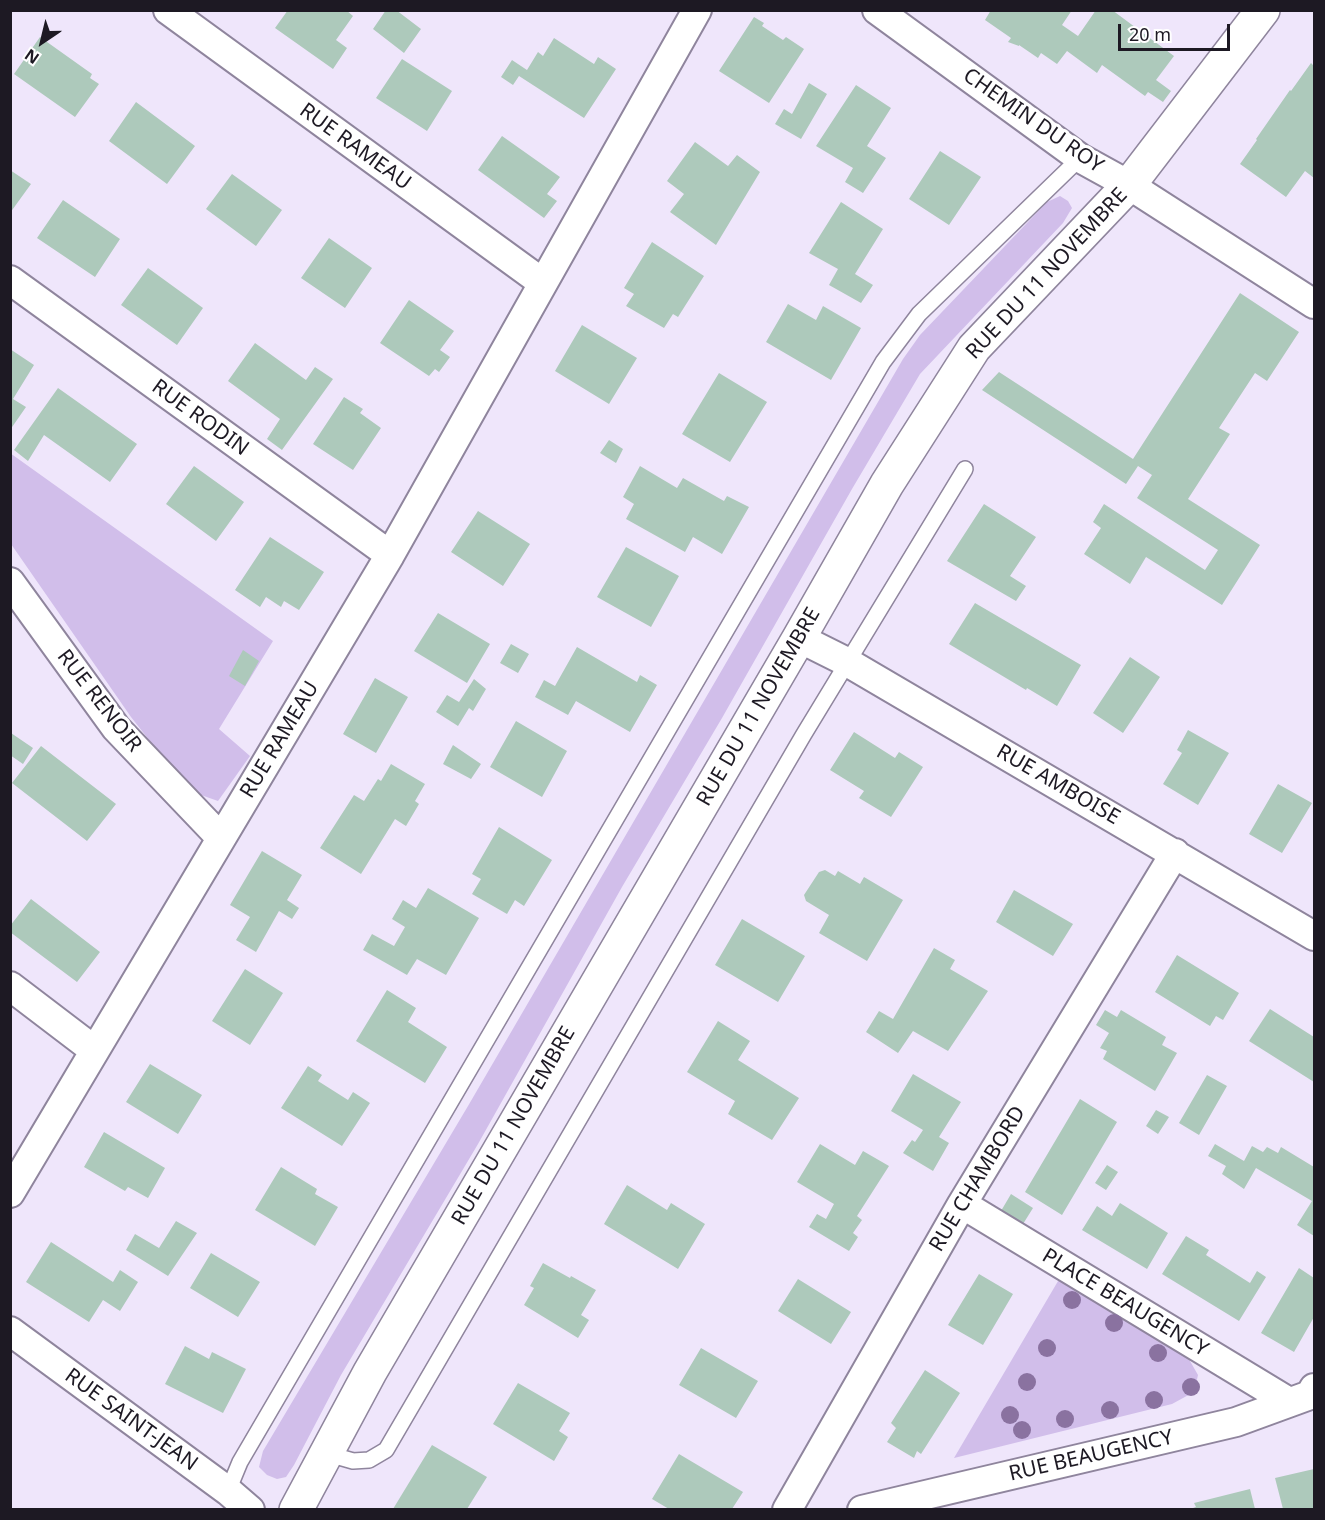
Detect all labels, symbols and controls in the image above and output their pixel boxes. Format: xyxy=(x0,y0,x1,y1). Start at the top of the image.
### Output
north arrow xyxy=(12,12,72,72)
scale bar xyxy=(1121,12,1234,50)
text: 20 m xyxy=(1129,22,1171,46)
text: N xyxy=(20,44,43,69)
street label: CHEMIN DU ROY xyxy=(958,63,1108,179)
street label: RUE RAMEAU xyxy=(294,98,416,196)
street label: RUE DU 11 NOVEMBRE xyxy=(961,183,1133,365)
street label: RUE RODIN xyxy=(147,374,253,462)
street label: RUE DU 11 NOVEMBRE xyxy=(692,603,826,811)
street label: RUE RENOIR xyxy=(51,645,147,757)
street label: RUE RAMEAU xyxy=(235,677,325,803)
street label: RUE AMBOISE xyxy=(992,739,1124,831)
street label: RUE DU 11 NOVEMBRE xyxy=(447,1022,581,1230)
street label: RUE CHAMBORD xyxy=(925,1102,1031,1256)
street label: PLACE BEAUGENCY xyxy=(1037,1243,1213,1363)
street label: RUE SAINT-JEAN xyxy=(60,1363,202,1477)
street label: RUE BEAUGENCY xyxy=(1006,1425,1176,1487)

